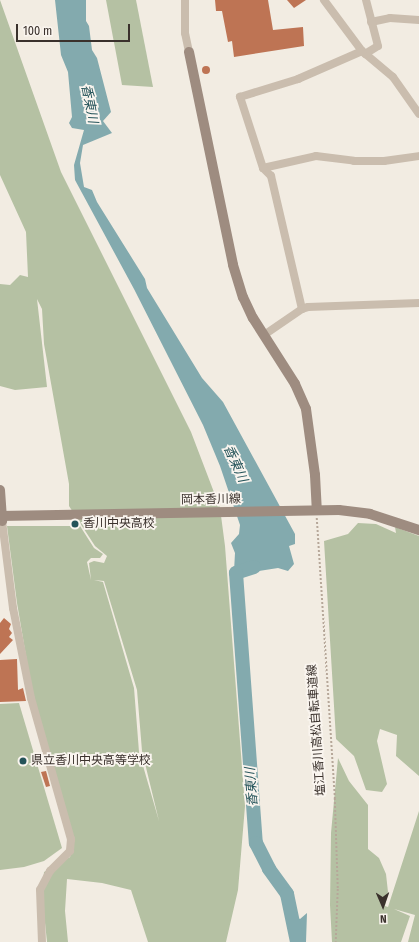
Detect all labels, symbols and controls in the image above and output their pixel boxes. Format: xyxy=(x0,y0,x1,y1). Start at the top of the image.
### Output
scale bar xyxy=(18,16,132,42)
text: 100 m xyxy=(23,24,52,38)
water label: 香東川 xyxy=(78,83,100,125)
water label: 香東川 xyxy=(220,443,250,485)
street label: 岡本香川線 xyxy=(181,492,241,508)
place label: 香川中央高校 xyxy=(83,517,155,531)
marker: 香川中央高校 xyxy=(70,519,80,529)
street label: 塩江香川高松自転車道線 xyxy=(305,664,329,796)
place label: 県立香川中央高等学校 xyxy=(31,754,151,768)
marker: 県立香川中央高等学校 xyxy=(18,756,28,766)
water label: 香東川 xyxy=(243,767,261,807)
north arrow xyxy=(363,886,403,926)
text: N xyxy=(380,912,387,925)

